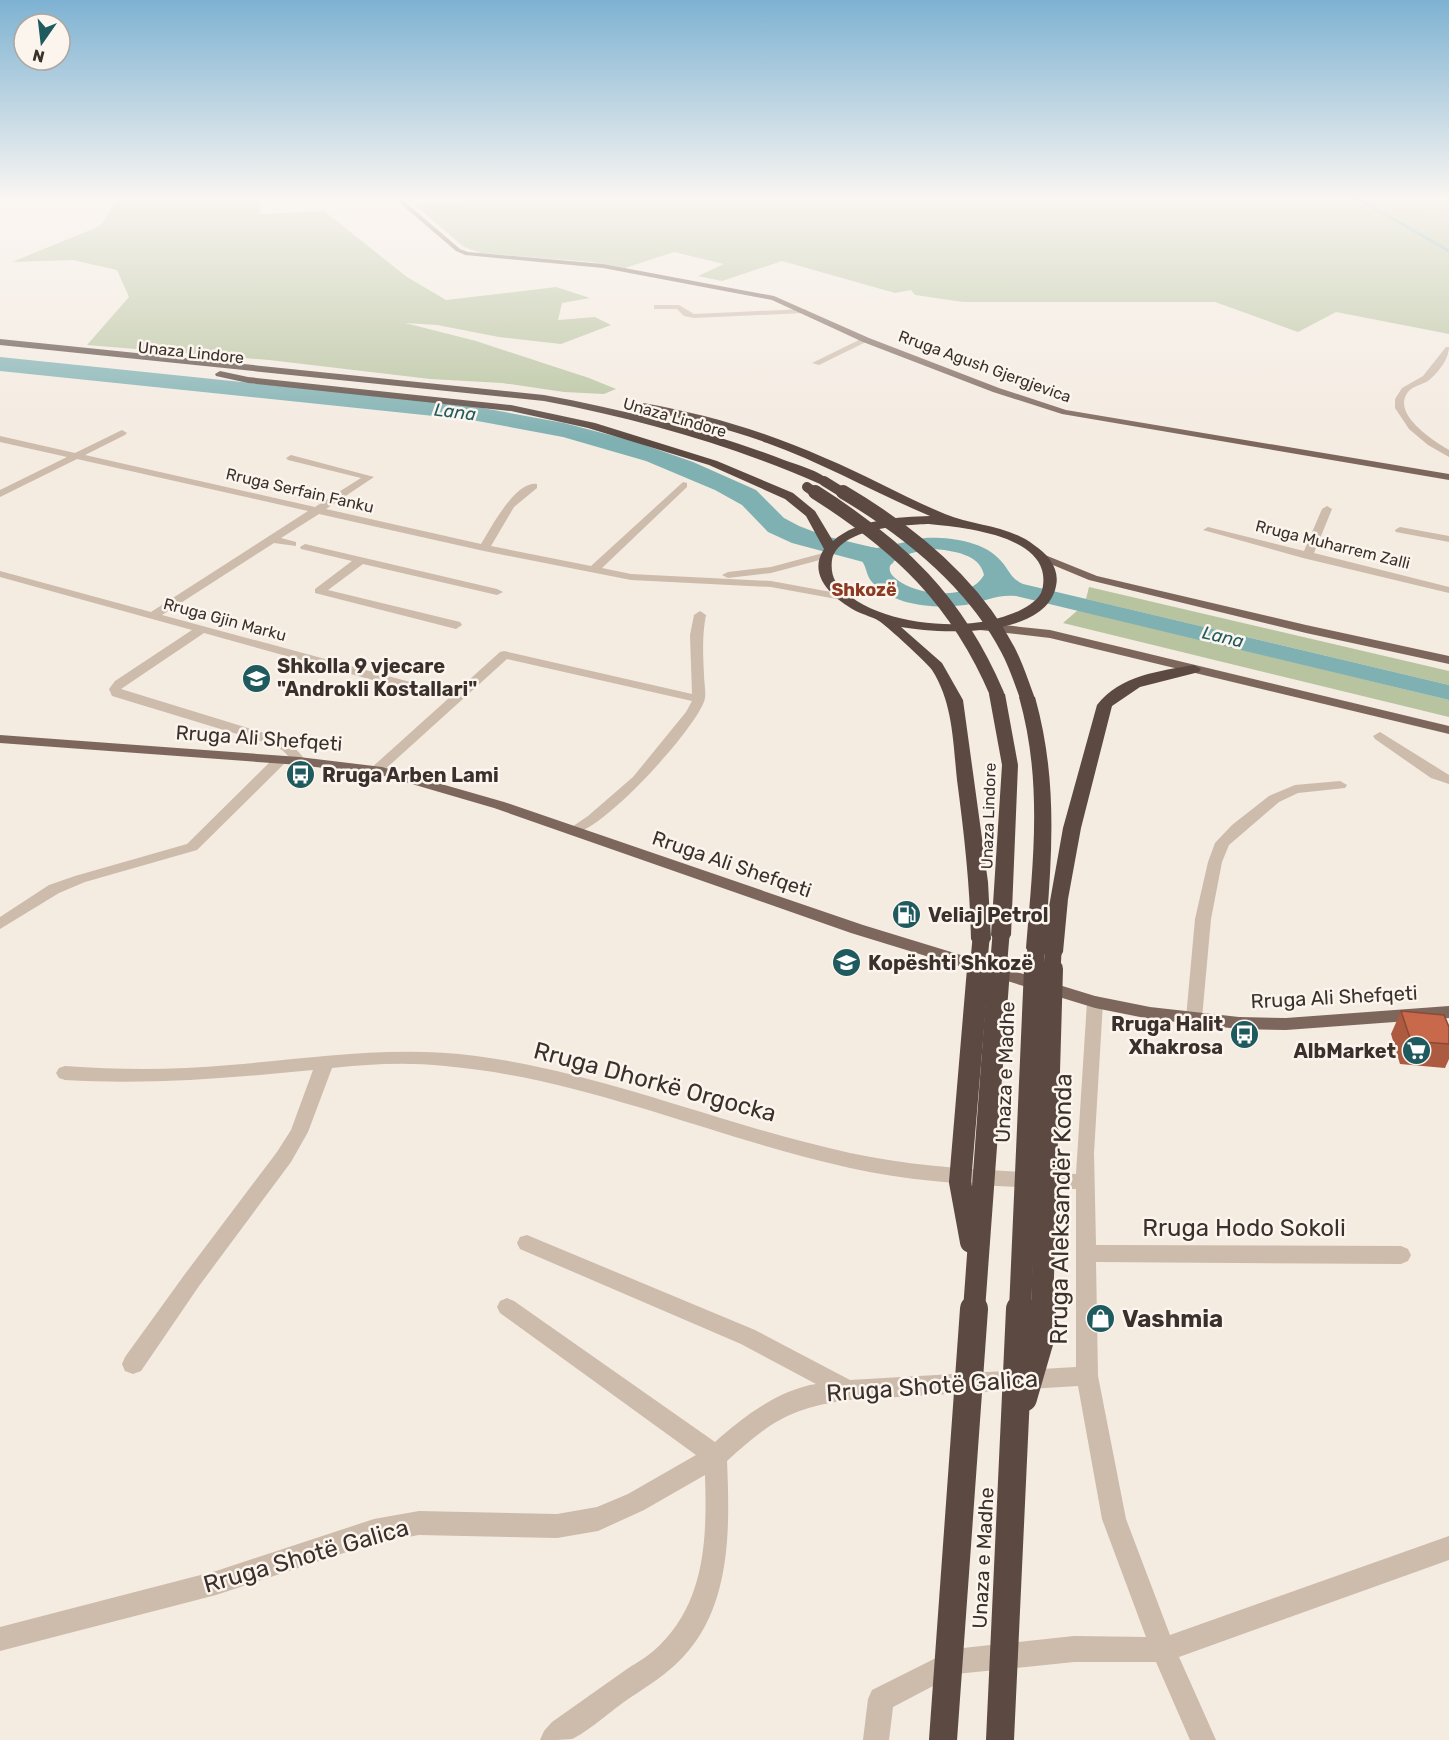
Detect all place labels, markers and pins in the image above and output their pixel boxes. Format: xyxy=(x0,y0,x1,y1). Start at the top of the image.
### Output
place label: Shkolla 9 vjecare "Androkli Kostallari" xyxy=(277,654,477,701)
school or university icon: Shkolla 9 vjecare "Androkli Kostallari" xyxy=(240,662,272,694)
bus stop icon: Rruga Arben Lami xyxy=(285,759,317,791)
place label: Rruga Arben Lami xyxy=(322,763,499,787)
fuel station icon: Veliaj Petrol xyxy=(891,899,923,931)
place label: Veliaj Petrol xyxy=(928,903,1048,927)
school or university icon: Kopështi Shkozë xyxy=(831,947,863,979)
place label: Kopështi Shkozë xyxy=(868,951,1033,975)
place label: Rruga Halit Xhakrosa xyxy=(1111,1012,1223,1059)
bus stop icon: Rruga Halit Xhakrosa xyxy=(1228,1019,1260,1051)
supermarket icon: AlbMarket xyxy=(1401,1035,1433,1067)
place label: AlbMarket xyxy=(1293,1039,1396,1063)
shop icon: Vashmia xyxy=(1085,1303,1117,1335)
place label: Vashmia xyxy=(1122,1305,1223,1333)

